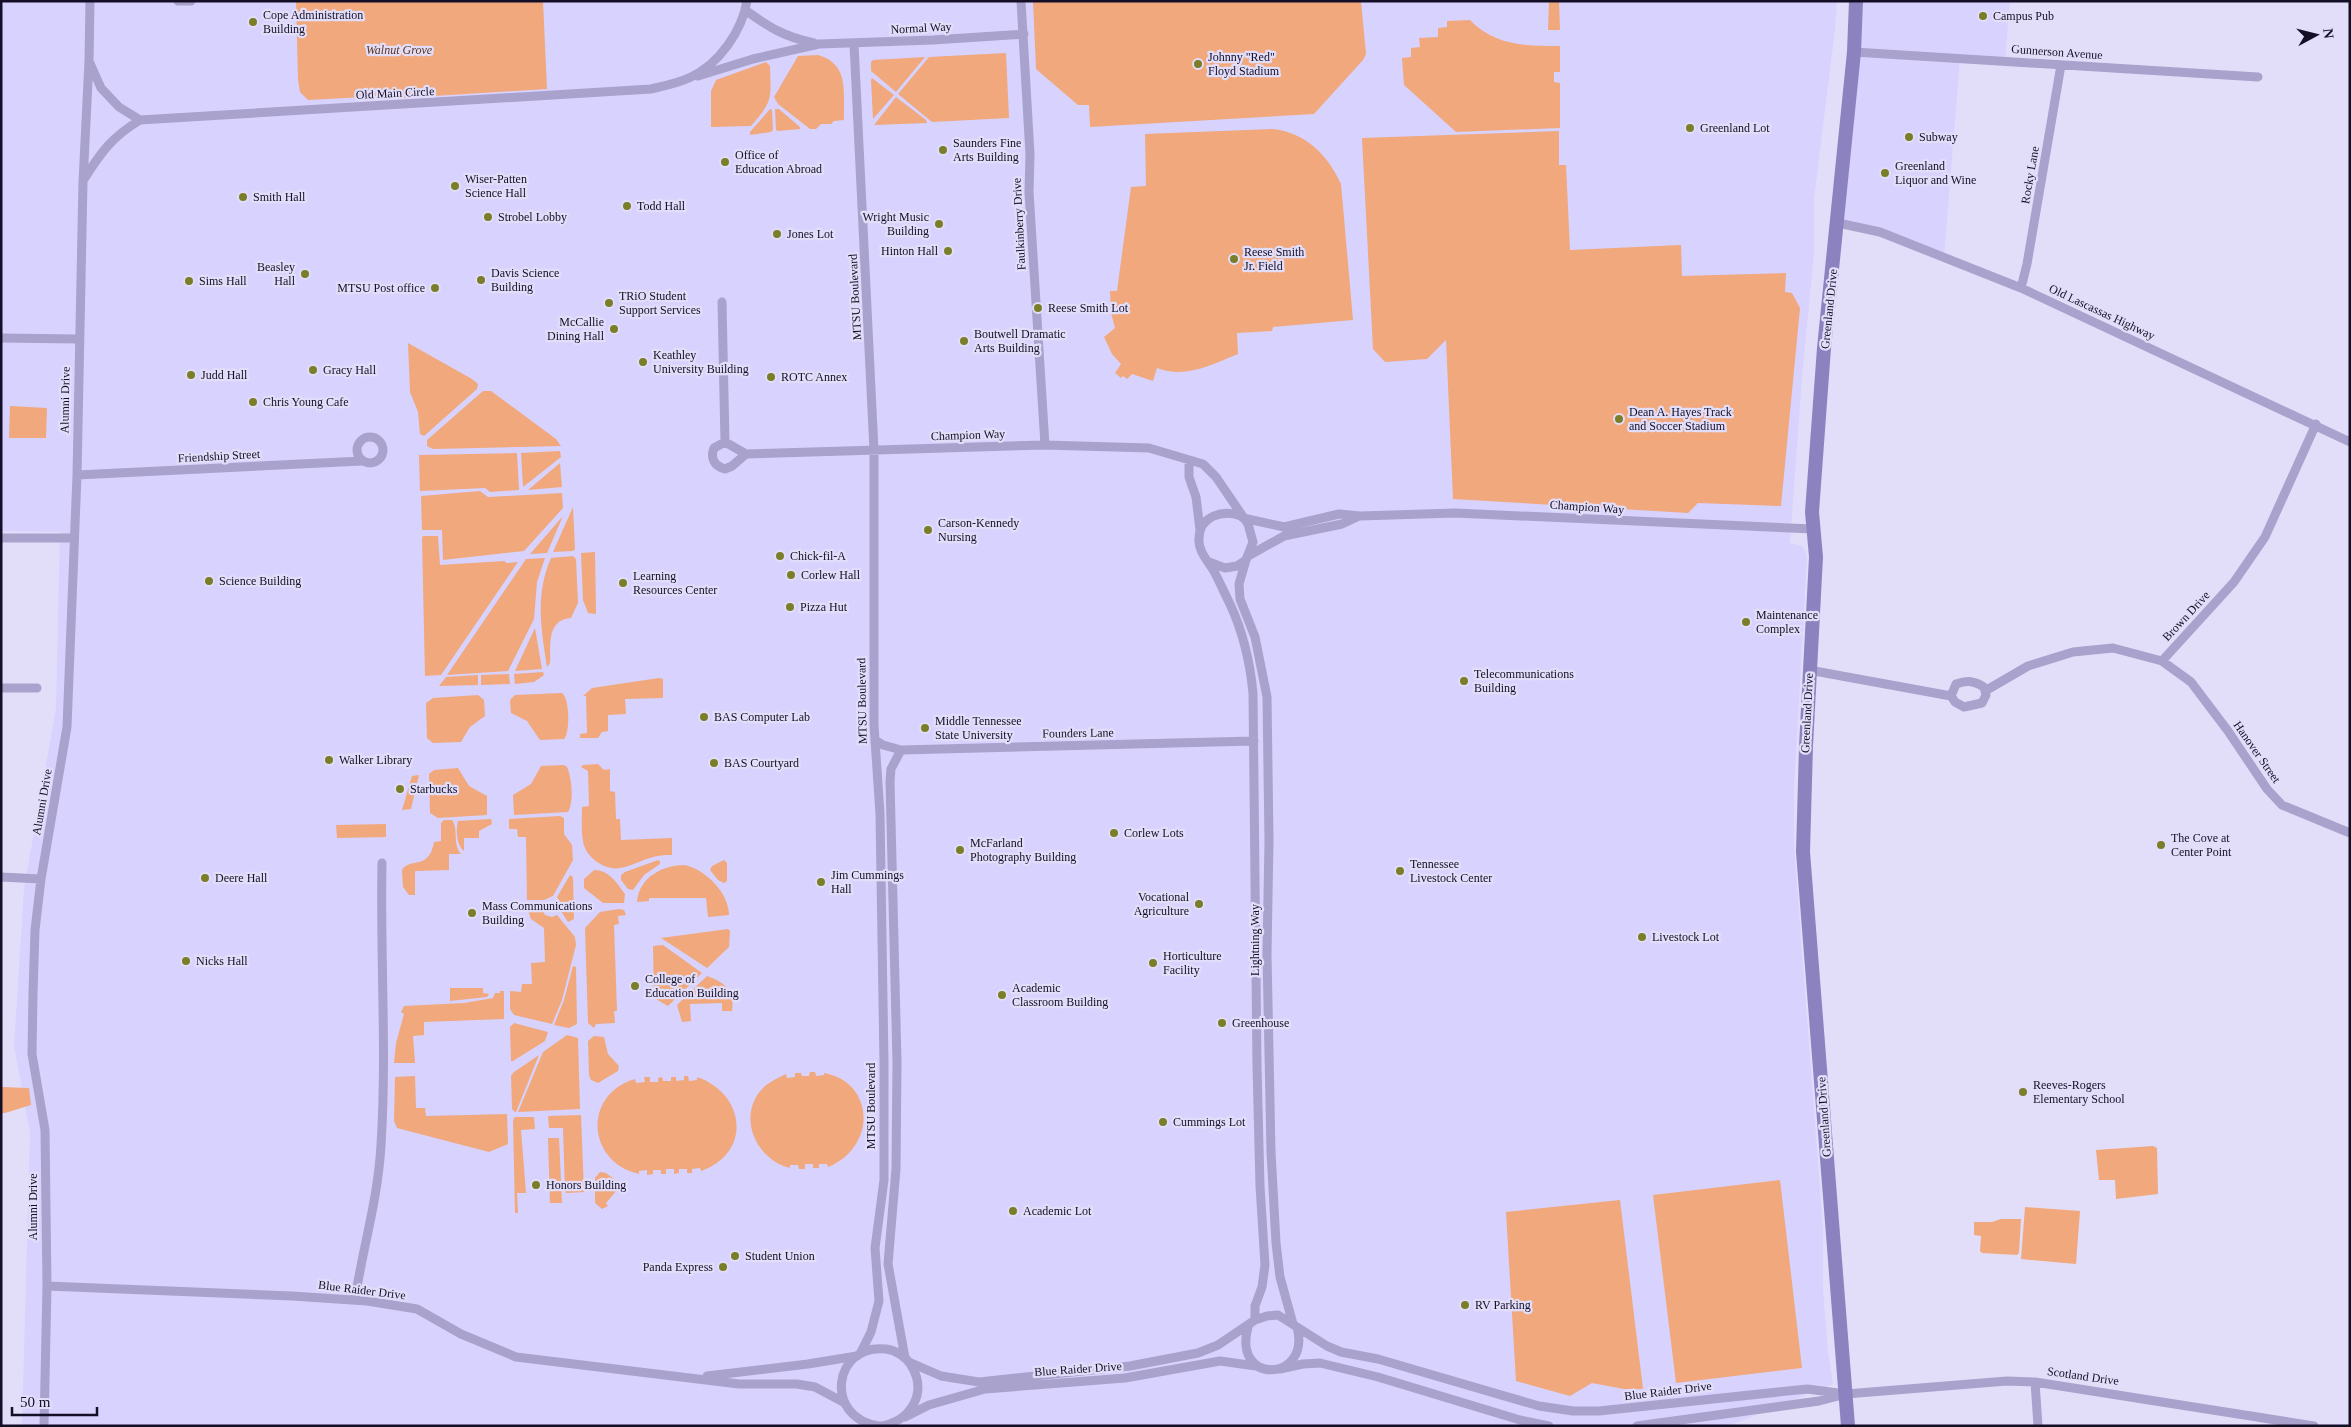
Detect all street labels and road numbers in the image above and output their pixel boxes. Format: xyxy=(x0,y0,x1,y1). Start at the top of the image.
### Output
street label: Normal Way xyxy=(890,19,952,37)
street label: Gunnerson Avenue xyxy=(2011,42,2103,62)
street label: Old Main Circle xyxy=(355,84,435,102)
street label: Rocky Lane xyxy=(2018,145,2042,205)
street label: Faulkinberry Drive xyxy=(1010,178,1028,270)
street label: MTSU Boulevard xyxy=(846,254,864,340)
street label: Greenland Drive xyxy=(1818,268,1840,350)
street label: Old Lascassas Highway xyxy=(2047,281,2157,343)
street label: Alumni Drive xyxy=(57,366,73,434)
street label: Champion Way xyxy=(931,427,1005,443)
street label: Friendship Street xyxy=(178,447,261,465)
street label: Champion Way xyxy=(1549,497,1625,517)
street label: Brown Drive xyxy=(2159,588,2213,644)
street label: MTSU Boulevard xyxy=(854,658,870,744)
street label: Greenland Drive xyxy=(1798,673,1816,753)
street label: Hanover Street xyxy=(2231,718,2284,786)
street label: Founders Lane xyxy=(1042,725,1114,741)
street label: Alumni Drive xyxy=(29,768,55,836)
street label: Lightning Way xyxy=(1248,904,1262,976)
street label: MTSU Boulevard xyxy=(864,1063,878,1149)
street label: Greenland Drive xyxy=(1814,1076,1834,1158)
street label: Alumni Drive xyxy=(26,1174,40,1241)
street label: Blue Raider Drive xyxy=(317,1278,407,1302)
street label: Blue Raider Drive xyxy=(1034,1359,1122,1379)
street label: Scotland Drive xyxy=(2046,1364,2120,1388)
street label: Blue Raider Drive xyxy=(1623,1379,1713,1403)

